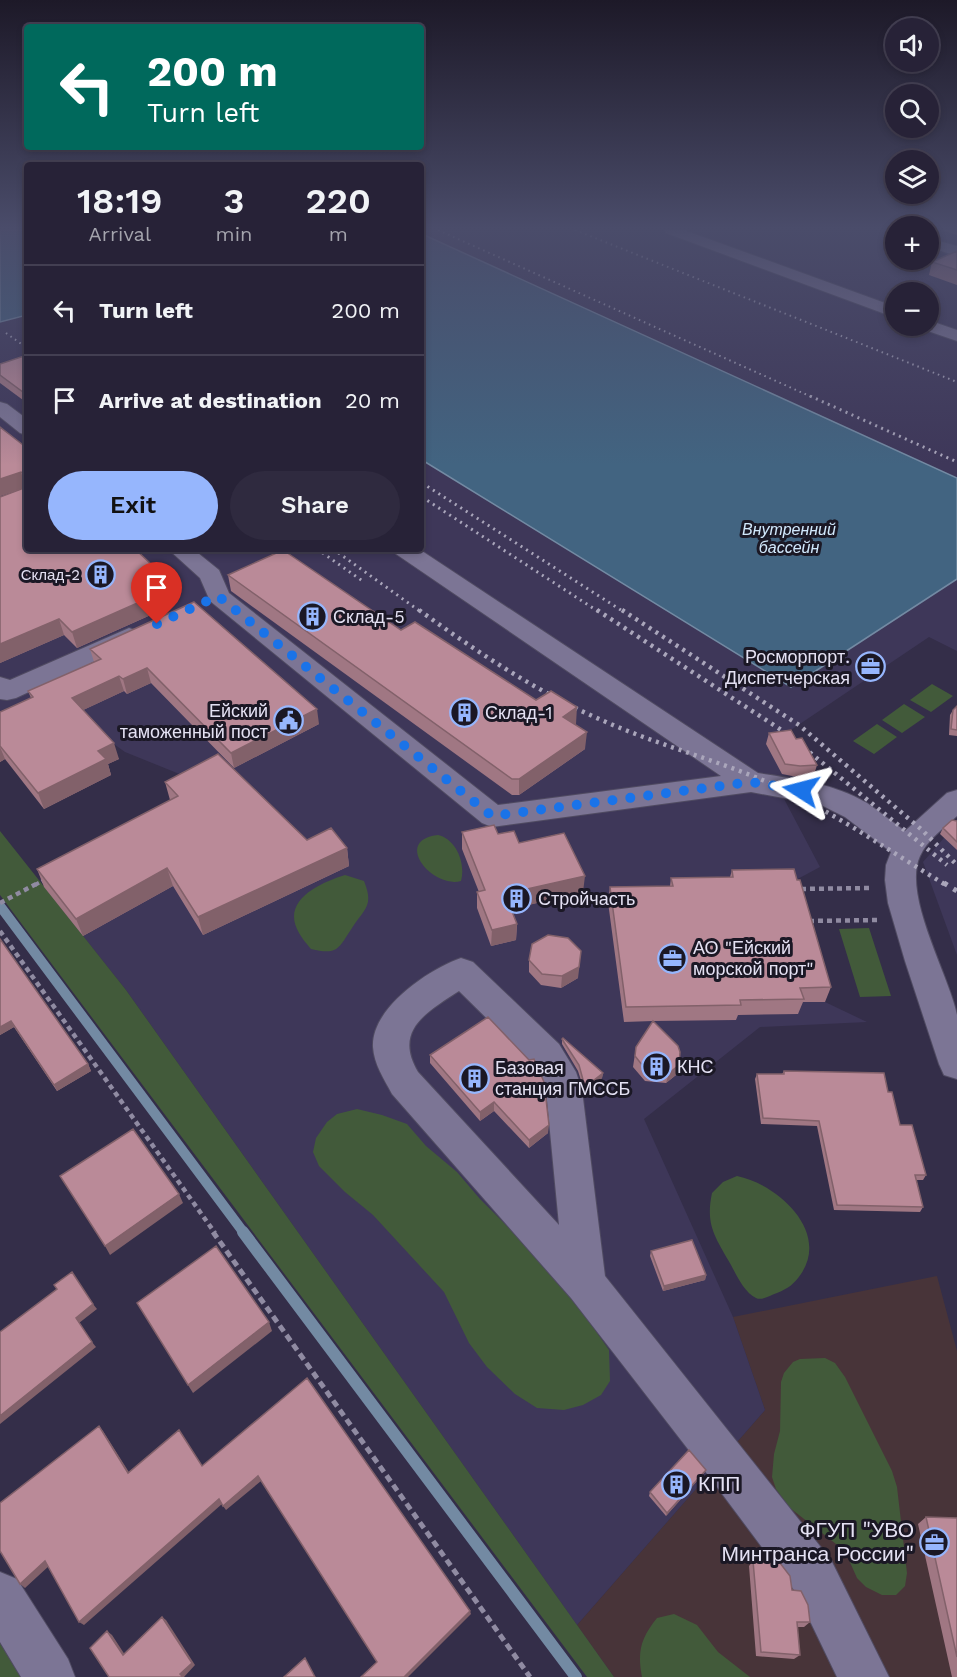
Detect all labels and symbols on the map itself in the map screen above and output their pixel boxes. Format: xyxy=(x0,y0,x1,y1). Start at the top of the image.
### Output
water label: Внутренний бассейн xyxy=(742,520,836,557)
building icon: Склад-2 xyxy=(85,559,117,591)
pin xyxy=(131,562,182,624)
place label: Склад-2 xyxy=(21,566,80,584)
building icon: Склад-5 xyxy=(296,601,328,633)
place label: Склад-5 xyxy=(333,606,405,627)
place label: Росморпорт. Диспетчерская xyxy=(725,646,850,688)
office icon: Росморпорт. Диспетчерская xyxy=(855,651,887,683)
building icon: Склад-1 xyxy=(448,697,480,729)
place label: Ейский таможенный пост xyxy=(120,700,268,742)
place label: Склад-1 xyxy=(485,702,553,723)
public building icon: Ейский таможенный пост xyxy=(273,705,305,737)
position arrow xyxy=(769,758,833,822)
building icon: Стройчасть xyxy=(501,883,533,915)
place label: Стройчасть xyxy=(538,888,635,909)
place label: АО "Ейский морской порт" xyxy=(693,937,814,979)
office icon: АО "Ейский морской порт" xyxy=(656,942,688,974)
building icon: КНС xyxy=(640,1051,672,1083)
place label: КНС xyxy=(677,1056,713,1077)
place label: Базовая станция ГМССБ xyxy=(495,1057,630,1099)
building icon: Базовая станция ГМССБ xyxy=(458,1062,490,1094)
building icon: КПП xyxy=(661,1468,693,1500)
place label: КПП xyxy=(698,1471,740,1496)
place label: ФГУП "УВО Минтранса России" xyxy=(722,1517,914,1566)
office icon: ФГУП "УВО Минтранса России" xyxy=(919,1526,951,1558)

